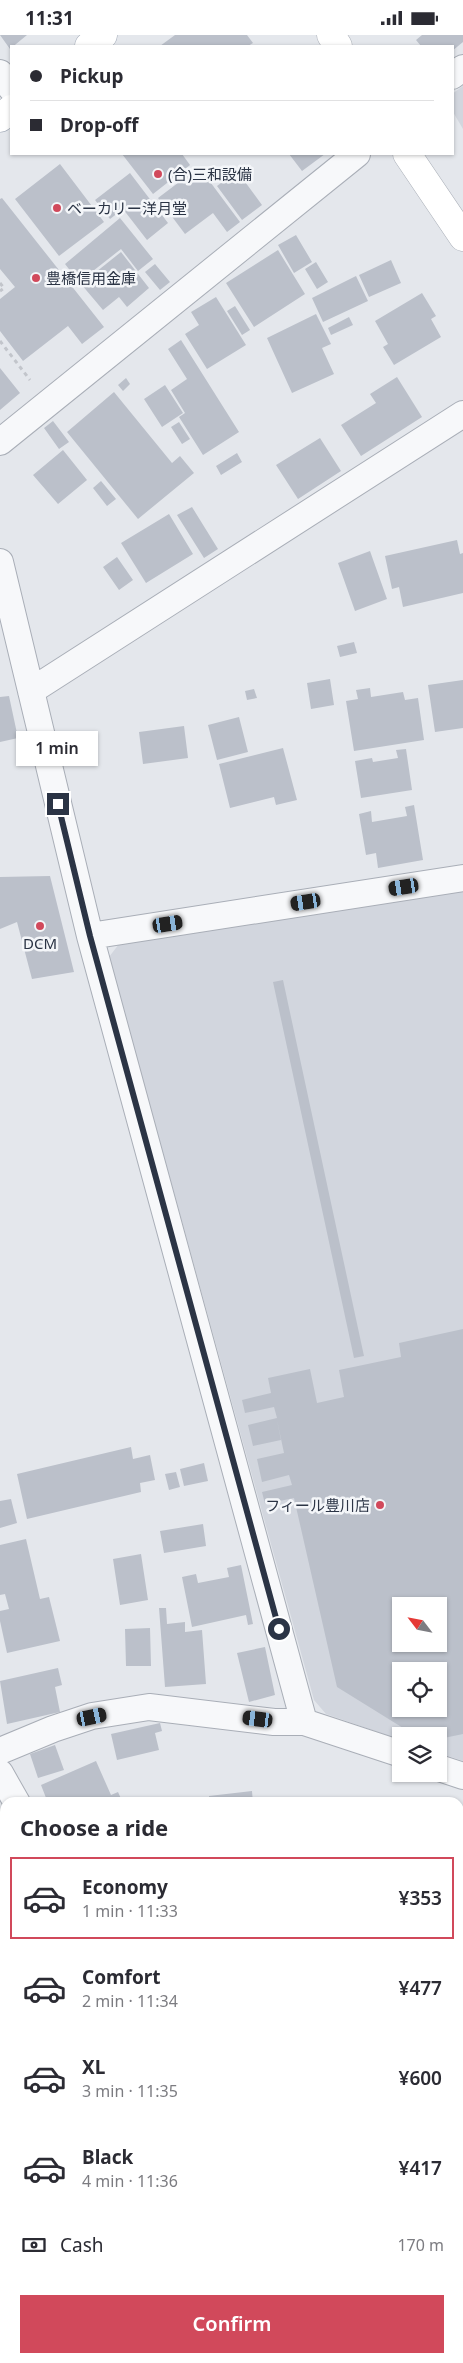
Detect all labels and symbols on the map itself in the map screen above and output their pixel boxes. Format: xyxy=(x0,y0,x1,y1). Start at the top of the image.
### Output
place label: (合)三和設備 xyxy=(168,164,252,184)
marker: (合)三和設備 xyxy=(152,168,164,180)
place label: ベーカリー洋月堂 xyxy=(67,198,187,218)
marker: ベーカリー洋月堂 xyxy=(51,202,63,214)
place label: 豊橋信用金庫 xyxy=(46,268,136,288)
marker: 豊橋信用金庫 xyxy=(30,272,42,284)
callout: 1 min xyxy=(17,731,99,767)
route end xyxy=(47,793,69,815)
car xyxy=(388,877,419,897)
car xyxy=(290,892,321,912)
car xyxy=(152,914,183,934)
marker: DCM xyxy=(34,920,46,932)
place label: DCM xyxy=(23,933,57,953)
place label: フィール豊川店 xyxy=(265,1495,370,1515)
marker: フィール豊川店 xyxy=(374,1499,386,1511)
north arrow xyxy=(392,1597,448,1653)
route start xyxy=(268,1618,290,1640)
car xyxy=(75,1707,108,1727)
car xyxy=(242,1710,273,1728)

